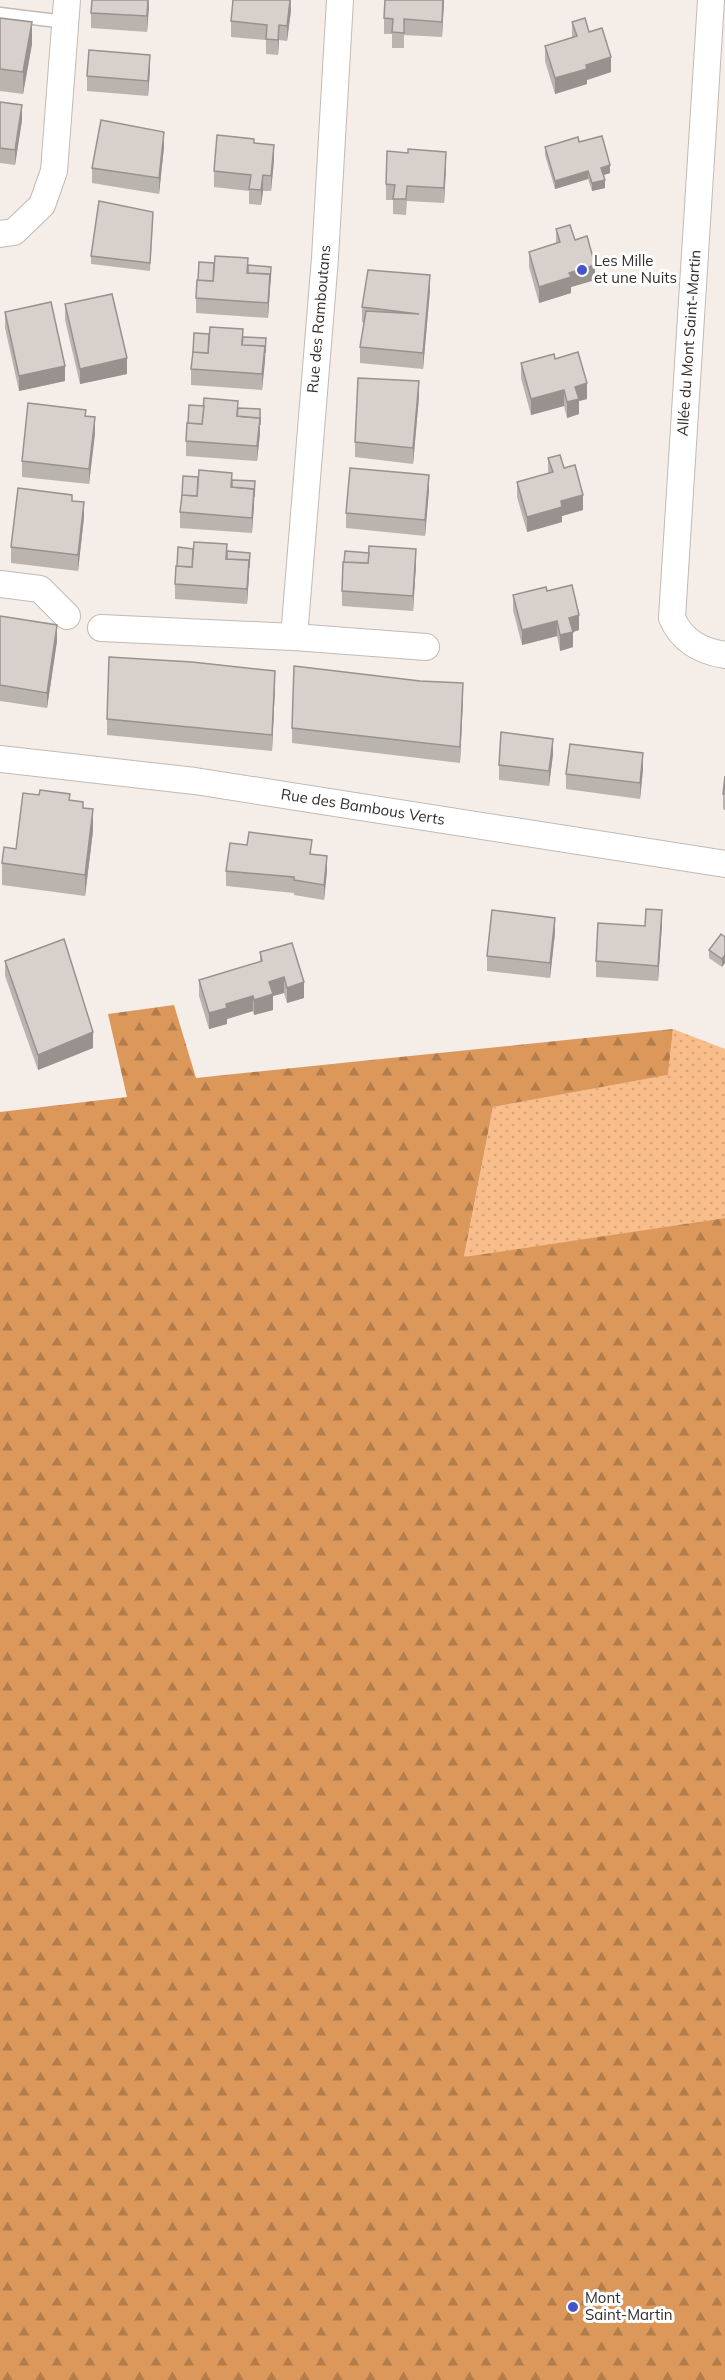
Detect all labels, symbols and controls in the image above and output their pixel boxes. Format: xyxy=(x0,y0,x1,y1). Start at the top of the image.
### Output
street label: Rue des Ramboutans xyxy=(303,244,334,394)
street label: Allée du Mont Saint-Martin xyxy=(673,249,704,437)
place label: Les Mille et une Nuits xyxy=(594,251,677,287)
marker: Les Mille et une Nuits xyxy=(575,263,589,277)
street label: Rue des Bambous Verts xyxy=(280,784,446,829)
place label: Mont Saint-Martin xyxy=(585,2288,673,2324)
marker: Mont Saint-Martin xyxy=(566,2300,580,2314)

